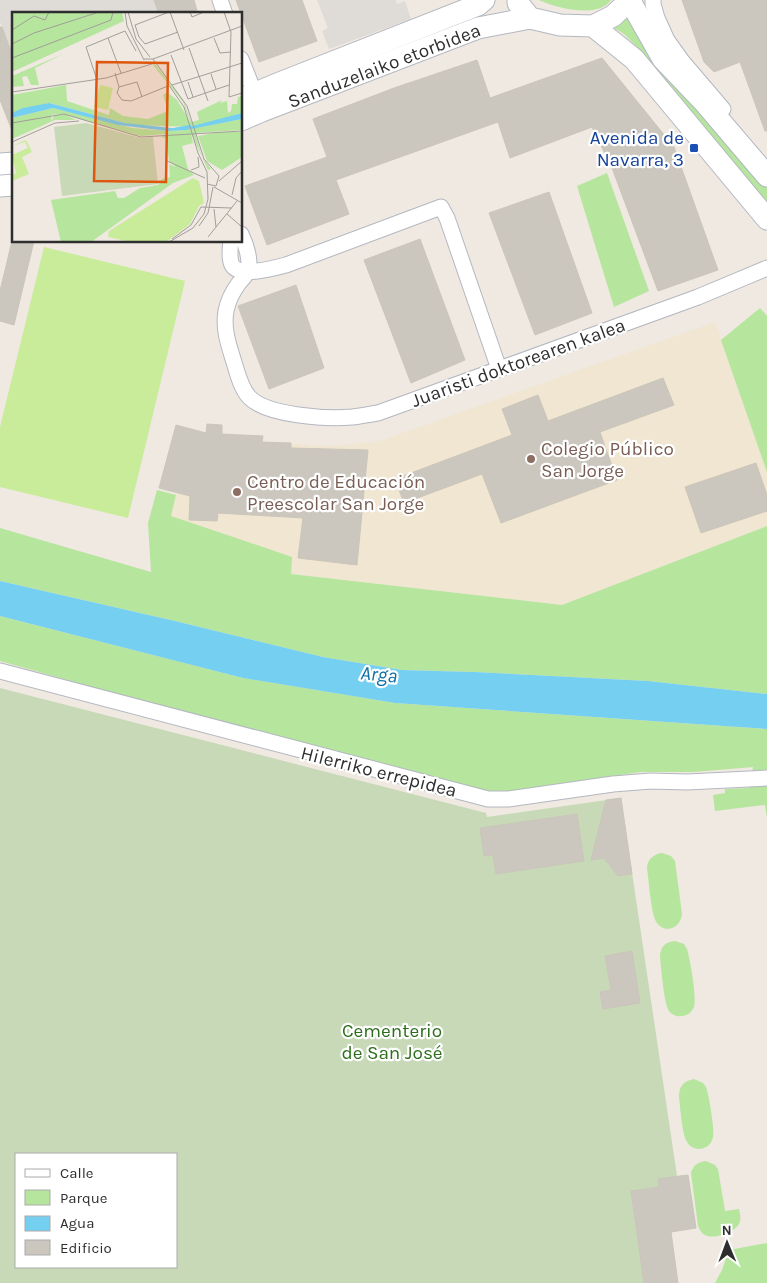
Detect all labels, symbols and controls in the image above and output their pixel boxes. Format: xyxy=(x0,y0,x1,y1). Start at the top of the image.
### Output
inset map xyxy=(12,12,242,242)
street label: Sanduzelaiko etorbidea xyxy=(285,19,484,113)
place label: Avenida de Navarra, 3 xyxy=(590,127,684,171)
marker: Avenida de Navarra, 3 xyxy=(688,142,700,154)
street label: Juaristi doktorearen kalea xyxy=(409,314,628,412)
place label: Colegio Público San Jorge xyxy=(541,438,674,482)
marker: Colegio Público San Jorge xyxy=(525,453,537,465)
place label: Centro de Educación Preescolar San Jorge xyxy=(247,471,425,515)
marker: Centro de Educación Preescolar San Jorge xyxy=(231,486,243,498)
water label: Arga xyxy=(359,661,398,688)
street label: Hilerriko errepidea xyxy=(299,742,459,802)
park label: Cementerio de San José xyxy=(341,1020,443,1064)
legend xyxy=(15,1153,178,1268)
text: Calle xyxy=(60,1164,94,1182)
text: Parque xyxy=(60,1189,108,1207)
text: Agua xyxy=(60,1214,94,1232)
north arrow xyxy=(702,1218,752,1268)
text: N xyxy=(722,1222,732,1239)
text: Edificio xyxy=(60,1239,112,1257)

